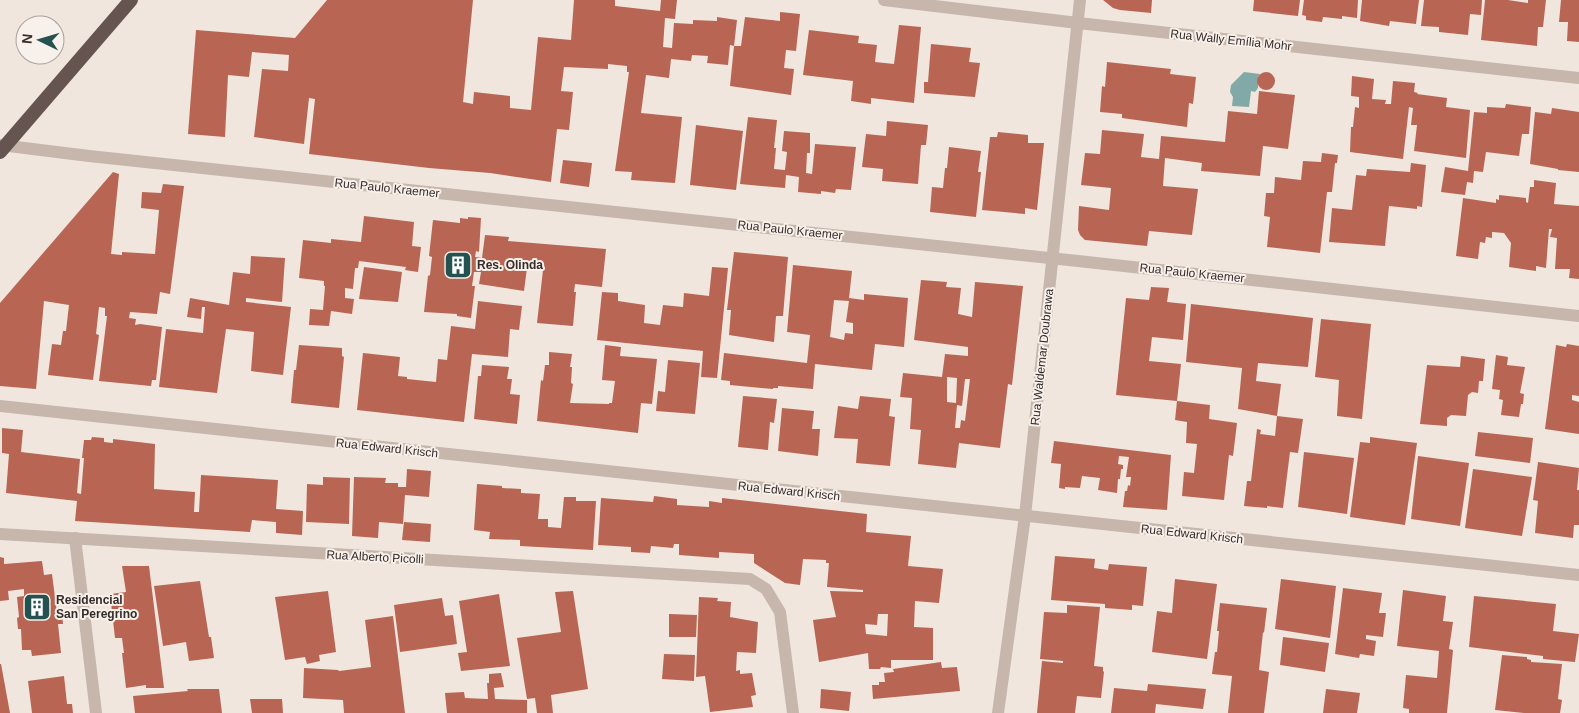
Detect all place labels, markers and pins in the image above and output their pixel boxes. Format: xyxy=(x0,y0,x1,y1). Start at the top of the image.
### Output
building icon: Res. Olinda xyxy=(443,250,473,280)
place label: Res. Olinda xyxy=(477,258,543,272)
building icon: Residencial San Peregrino xyxy=(22,592,52,622)
place label: Residencial San Peregrino xyxy=(56,593,137,621)

